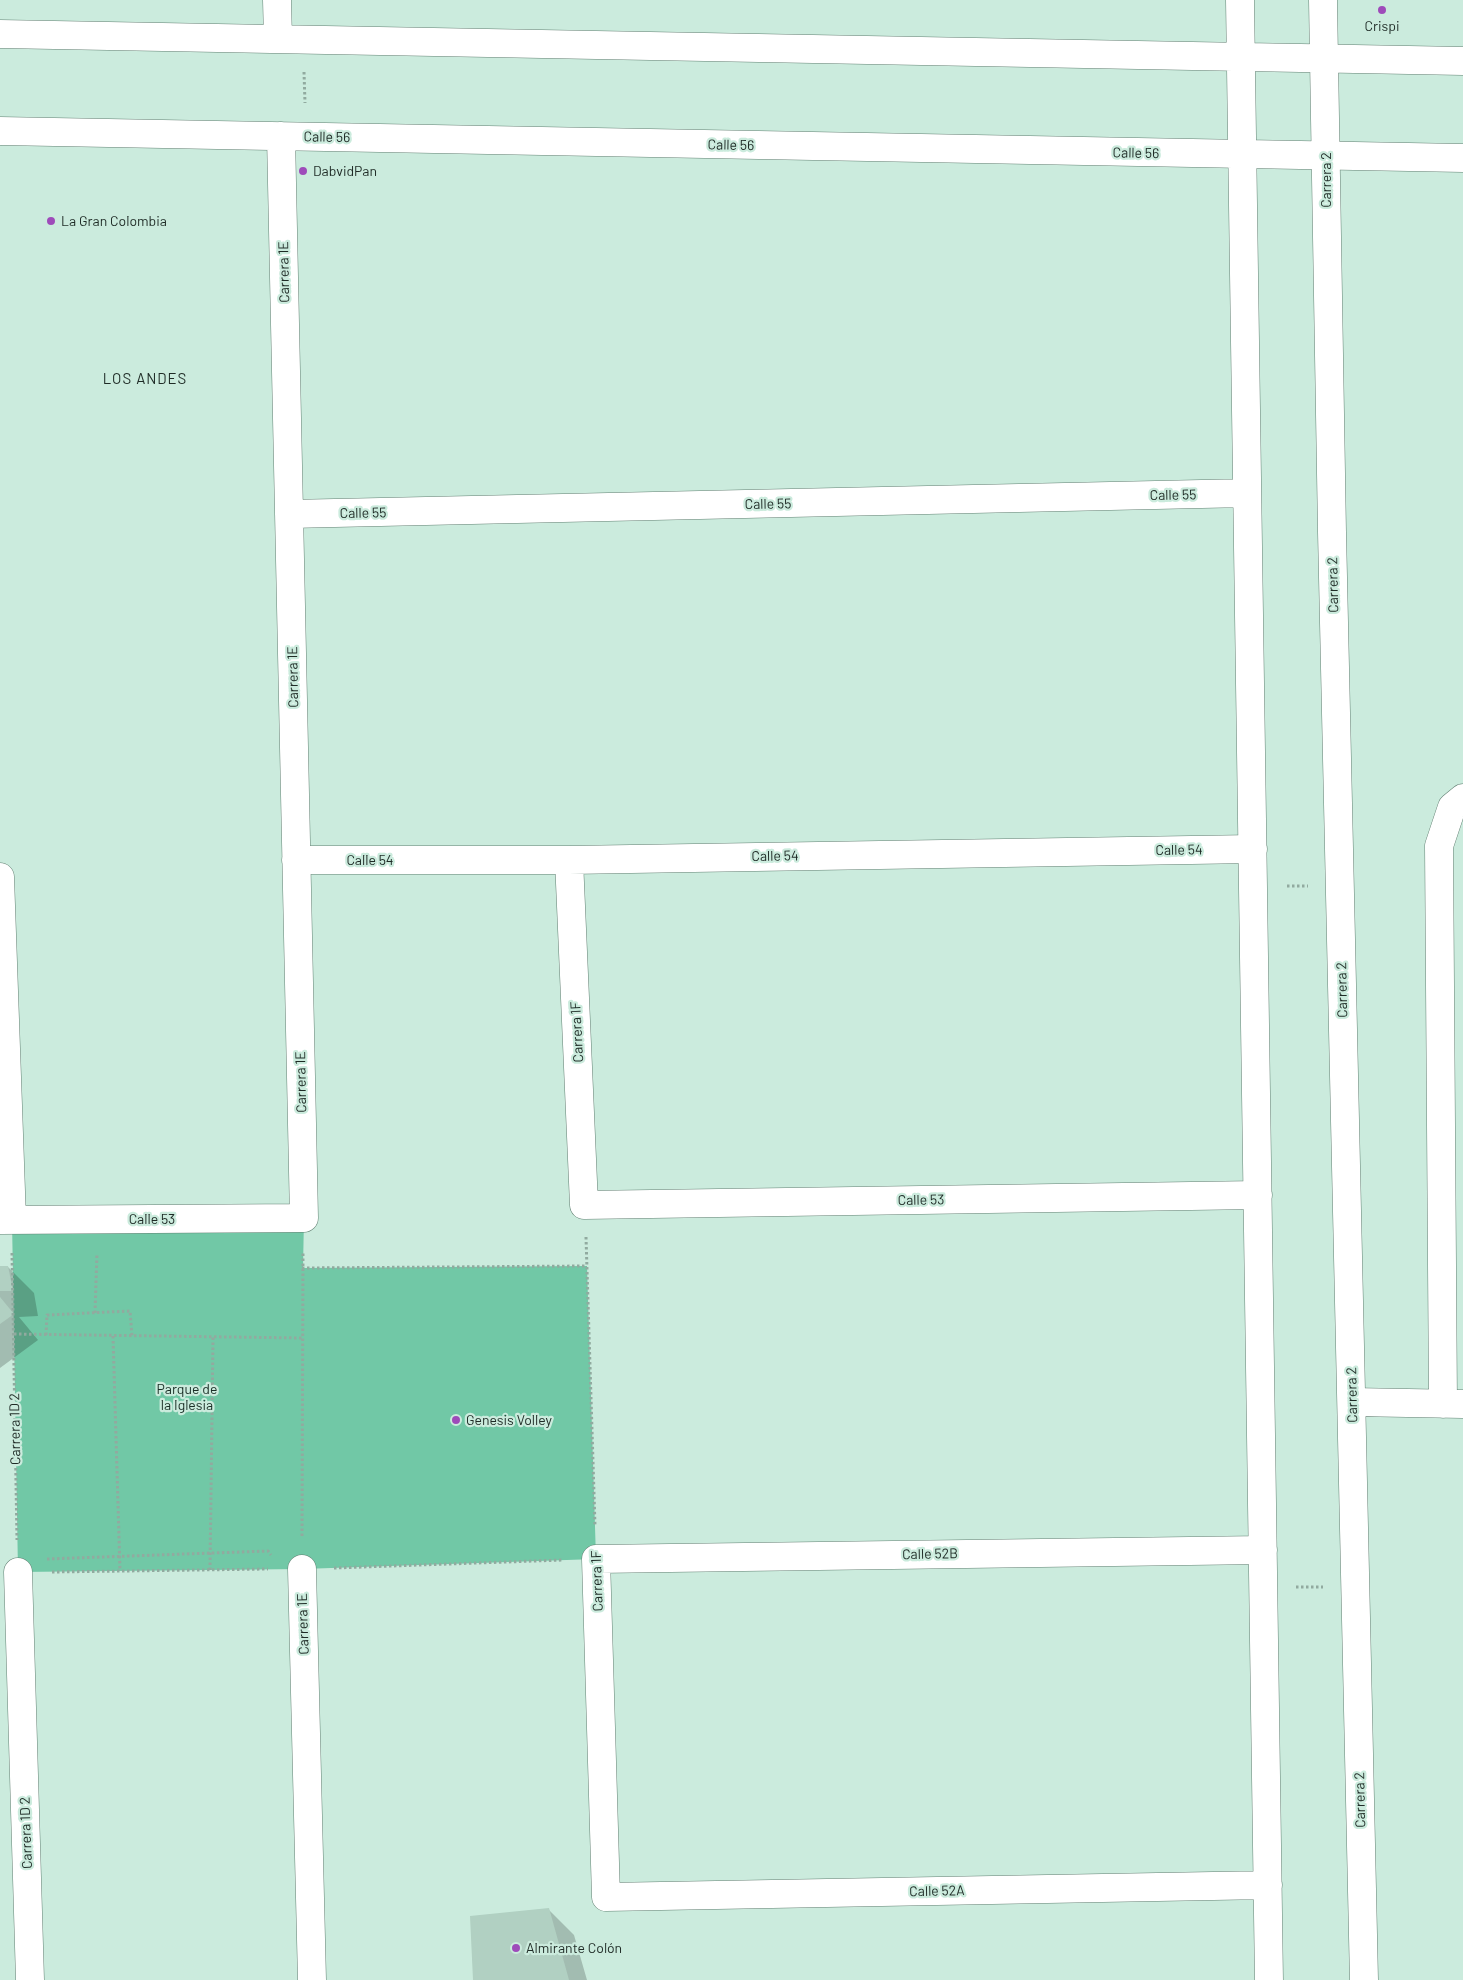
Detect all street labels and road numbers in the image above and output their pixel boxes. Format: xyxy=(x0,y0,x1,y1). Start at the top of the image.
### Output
street label: Calle 56 xyxy=(304,128,350,146)
street label: Calle 56 xyxy=(708,136,754,154)
street label: Calle 56 xyxy=(1113,144,1159,162)
street label: Carrera 2 xyxy=(1318,152,1334,208)
street label: Carrera 1E xyxy=(275,241,293,303)
street label: Calle 55 xyxy=(1150,486,1196,504)
street label: Calle 55 xyxy=(745,495,791,513)
street label: Calle 55 xyxy=(340,504,386,522)
street label: Carrera 2 xyxy=(1324,557,1342,613)
street label: Carrera 1E xyxy=(284,646,302,708)
street label: Calle 54 xyxy=(1155,841,1203,859)
street label: Calle 54 xyxy=(751,847,799,865)
street label: Calle 54 xyxy=(346,852,394,868)
street label: Carrera 2 xyxy=(1333,962,1351,1018)
street label: Carrera 1F xyxy=(567,1001,587,1063)
street label: Carrera 1E xyxy=(292,1051,310,1113)
street label: Calle 53 xyxy=(898,1191,944,1209)
street label: Calle 53 xyxy=(129,1211,175,1227)
street label: Carrera 2 xyxy=(1343,1367,1361,1423)
street label: Carrera 1D 2 xyxy=(6,1393,24,1465)
street label: Calle 52B xyxy=(902,1545,958,1563)
street label: Carrera 1F xyxy=(588,1550,606,1612)
street label: Carrera 1E xyxy=(294,1593,312,1655)
street label: Carrera 2 xyxy=(1351,1772,1369,1828)
street label: Carrera 1D 2 xyxy=(16,1797,36,1869)
street label: Calle 52A xyxy=(909,1882,965,1900)

